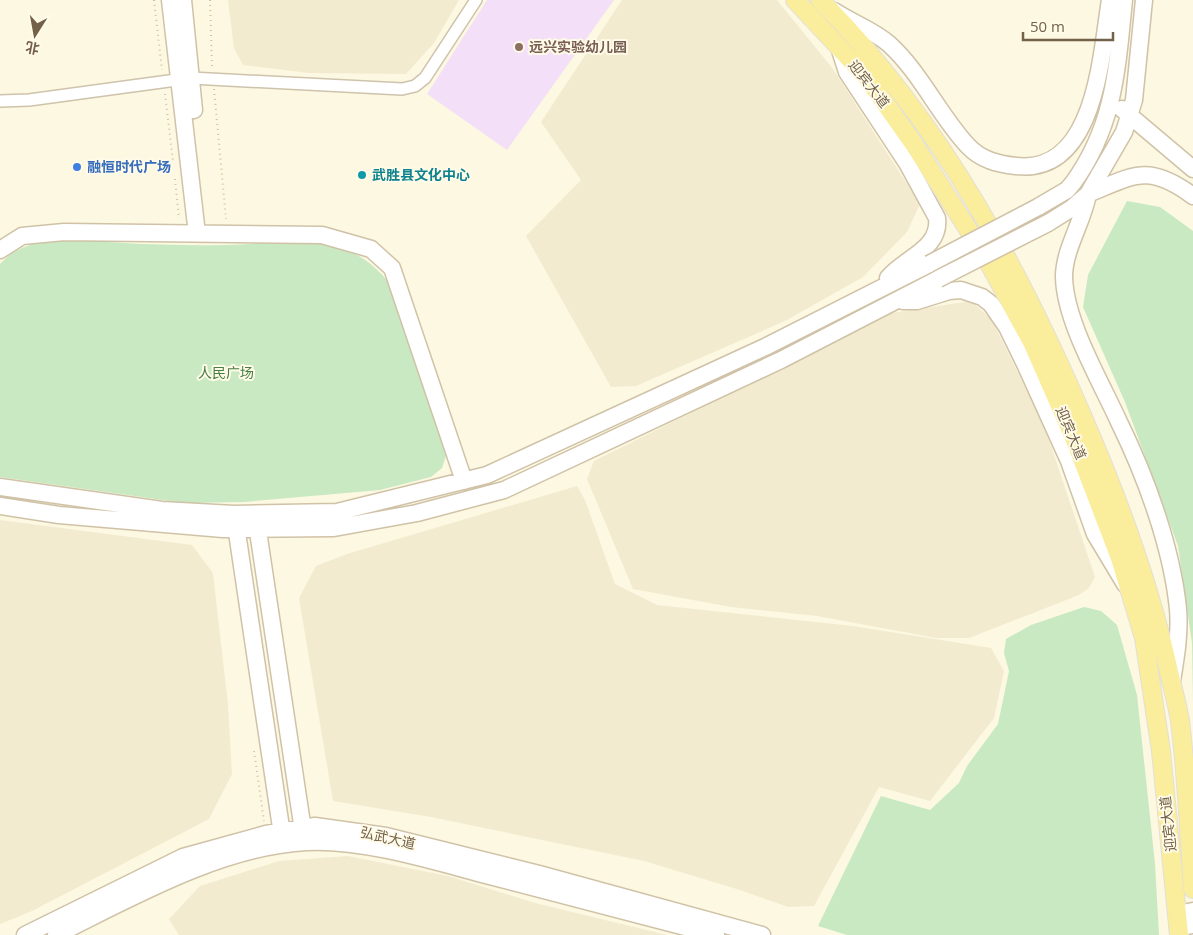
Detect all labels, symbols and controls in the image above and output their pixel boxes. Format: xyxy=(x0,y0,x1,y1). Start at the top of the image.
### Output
north arrow xyxy=(10,10,60,60)
scale bar xyxy=(1023,10,1113,42)
text: 50 m xyxy=(1030,16,1065,36)
place label: 远兴实验幼儿园 xyxy=(529,37,627,56)
text: 北 xyxy=(24,38,41,59)
marker: 远兴实验幼儿园 xyxy=(513,41,525,53)
street label: 迎宾大道 xyxy=(845,56,894,112)
place label: 融恒时代广场 xyxy=(87,157,171,176)
marker: 融恒时代广场 xyxy=(71,161,83,173)
place label: 武胜县文化中心 xyxy=(372,165,470,184)
marker: 武胜县文化中心 xyxy=(356,169,368,181)
park label: 人民广场 xyxy=(198,363,254,382)
street label: 迎宾大道 xyxy=(1052,403,1091,462)
street label: 迎宾大道 xyxy=(1155,795,1180,853)
street label: 弘武大道 xyxy=(359,822,418,853)

